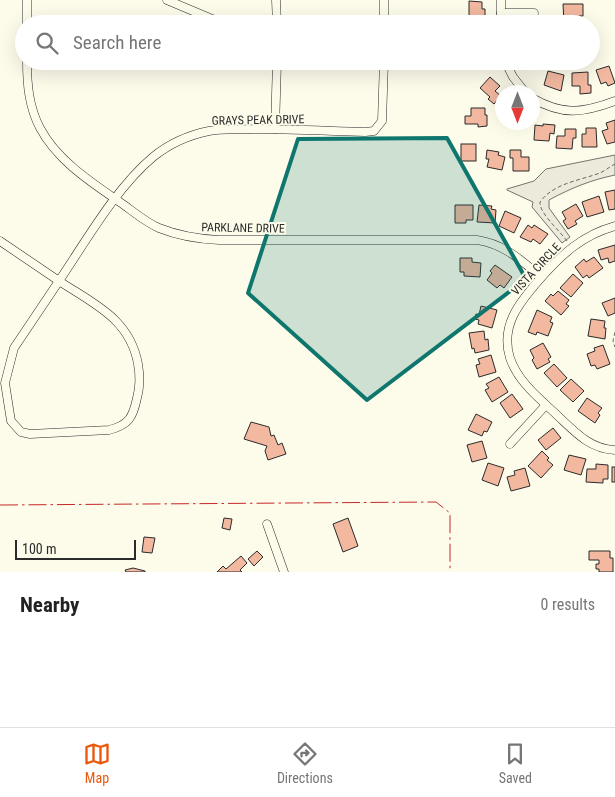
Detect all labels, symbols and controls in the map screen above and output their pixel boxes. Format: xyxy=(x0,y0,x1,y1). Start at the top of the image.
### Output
search box xyxy=(15,15,600,70)
icon: search xyxy=(33,29,61,57)
text: Search here xyxy=(73,31,161,54)
north arrow xyxy=(495,85,540,130)
street label: GRAYS PEAK DRIVE xyxy=(212,112,305,128)
street label: PARKLANE DRIVE xyxy=(201,220,285,236)
street label: VISTA CIRCLE xyxy=(508,240,564,298)
scale bar xyxy=(15,537,136,560)
text: 100 m xyxy=(22,541,57,557)
text: Nearby xyxy=(20,593,79,617)
text: 0 results xyxy=(540,595,595,614)
tab: Map xyxy=(83,740,111,786)
tab: Directions xyxy=(277,740,333,786)
tab: Saved xyxy=(499,740,532,786)

